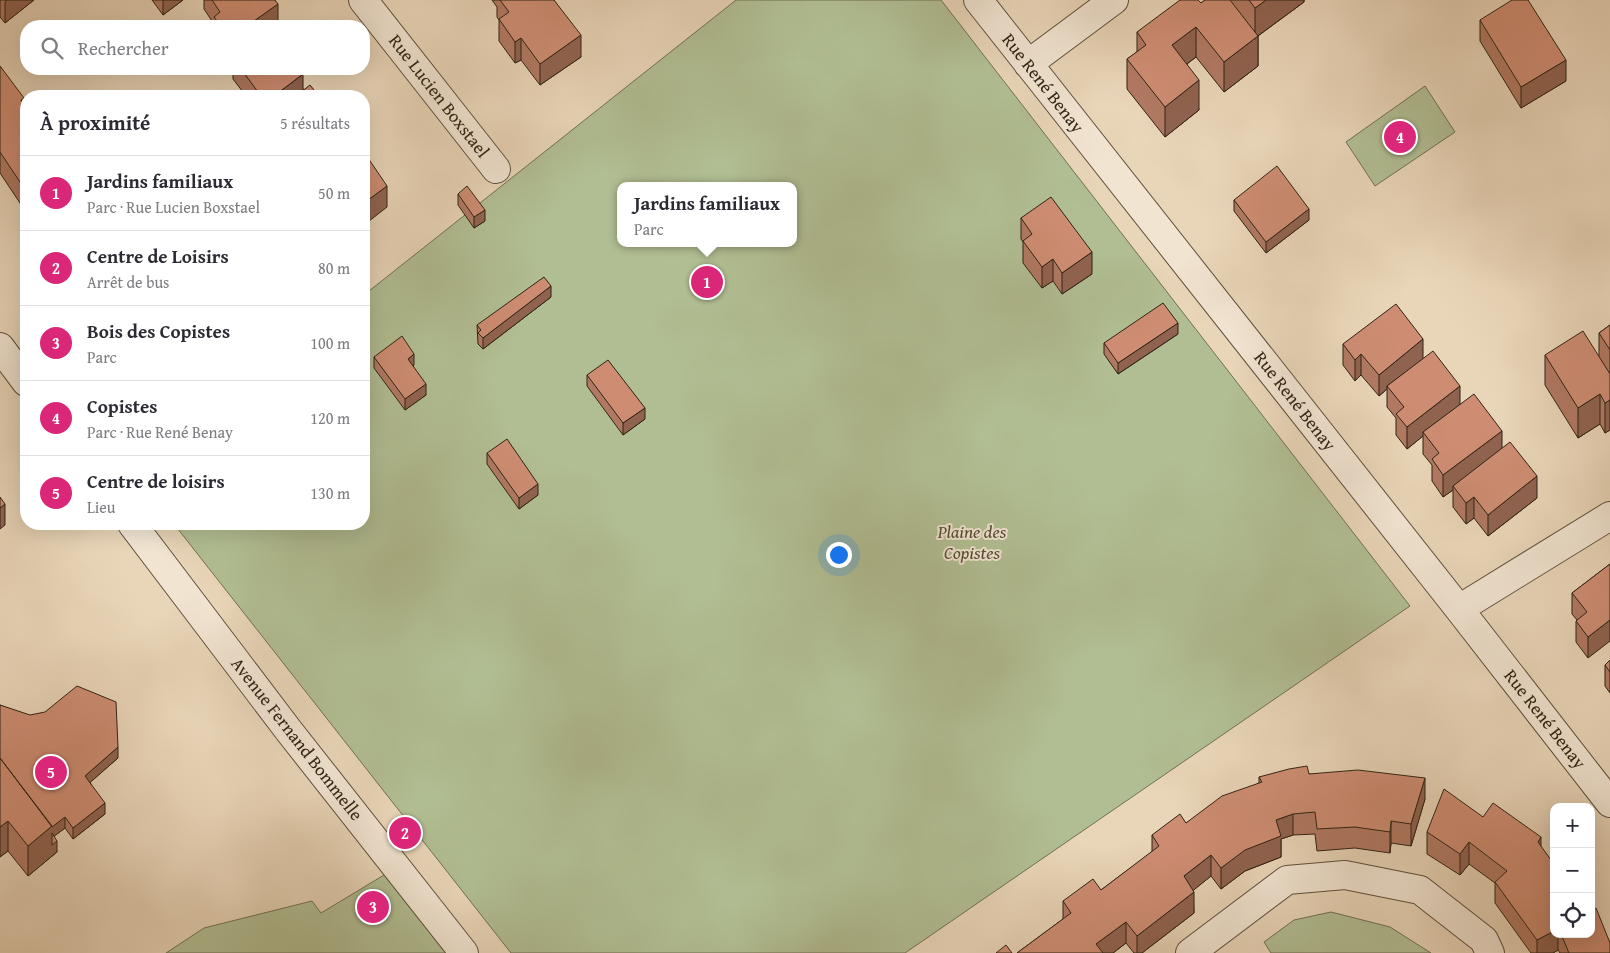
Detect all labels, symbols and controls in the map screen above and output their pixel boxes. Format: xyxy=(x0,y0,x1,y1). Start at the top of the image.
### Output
search box xyxy=(20,20,370,75)
street label: Rue René Benay xyxy=(996,27,1091,138)
street label: Rue Lucien Boxstael xyxy=(382,28,496,163)
icon: search xyxy=(38,34,66,62)
text: Rechercher xyxy=(78,34,169,62)
text: À proximité xyxy=(40,107,150,138)
text: 5 résultats xyxy=(280,111,350,135)
pin: 4 xyxy=(1384,118,1416,156)
text: Jardins familiaux xyxy=(87,167,233,195)
text: 1 xyxy=(52,181,60,205)
text: 50 m xyxy=(318,181,350,205)
popup xyxy=(617,182,797,247)
text: Jardins familiaux xyxy=(634,189,780,217)
text: Parc · Rue Lucien Boxstael xyxy=(87,195,260,219)
text: Parc xyxy=(634,217,664,241)
text: Centre de Loisirs xyxy=(87,242,229,270)
text: 2 xyxy=(52,256,60,280)
text: 80 m xyxy=(318,256,350,280)
pin: 1 xyxy=(691,263,723,301)
text: Arrêt de bus xyxy=(87,270,169,294)
text: Bois des Copistes xyxy=(87,317,230,345)
text: 3 xyxy=(52,331,60,355)
text: 100 m xyxy=(310,331,350,355)
text: Parc xyxy=(87,345,117,369)
street label: Rue René Benay xyxy=(1248,345,1343,456)
text: Copistes xyxy=(87,392,157,420)
text: 4 xyxy=(52,406,60,430)
text: 120 m xyxy=(310,406,350,430)
text: Parc · Rue René Benay xyxy=(87,420,233,444)
text: Centre de loisirs xyxy=(87,467,225,495)
text: 5 xyxy=(52,481,60,505)
text: 130 m xyxy=(310,481,350,505)
text: Lieu xyxy=(87,495,115,519)
park label: Plaine des Copistes xyxy=(937,518,1007,566)
your location xyxy=(826,542,852,568)
street label: Avenue Fernand Bommelle xyxy=(225,651,370,826)
street label: Rue René Benay xyxy=(1498,663,1593,774)
pin: 5 xyxy=(35,753,67,791)
map controls xyxy=(1550,803,1595,938)
button: + xyxy=(1550,803,1595,848)
pin: 2 xyxy=(389,814,421,852)
button: − xyxy=(1550,848,1595,893)
pin: 3 xyxy=(357,888,389,926)
button: locate xyxy=(1550,893,1595,938)

